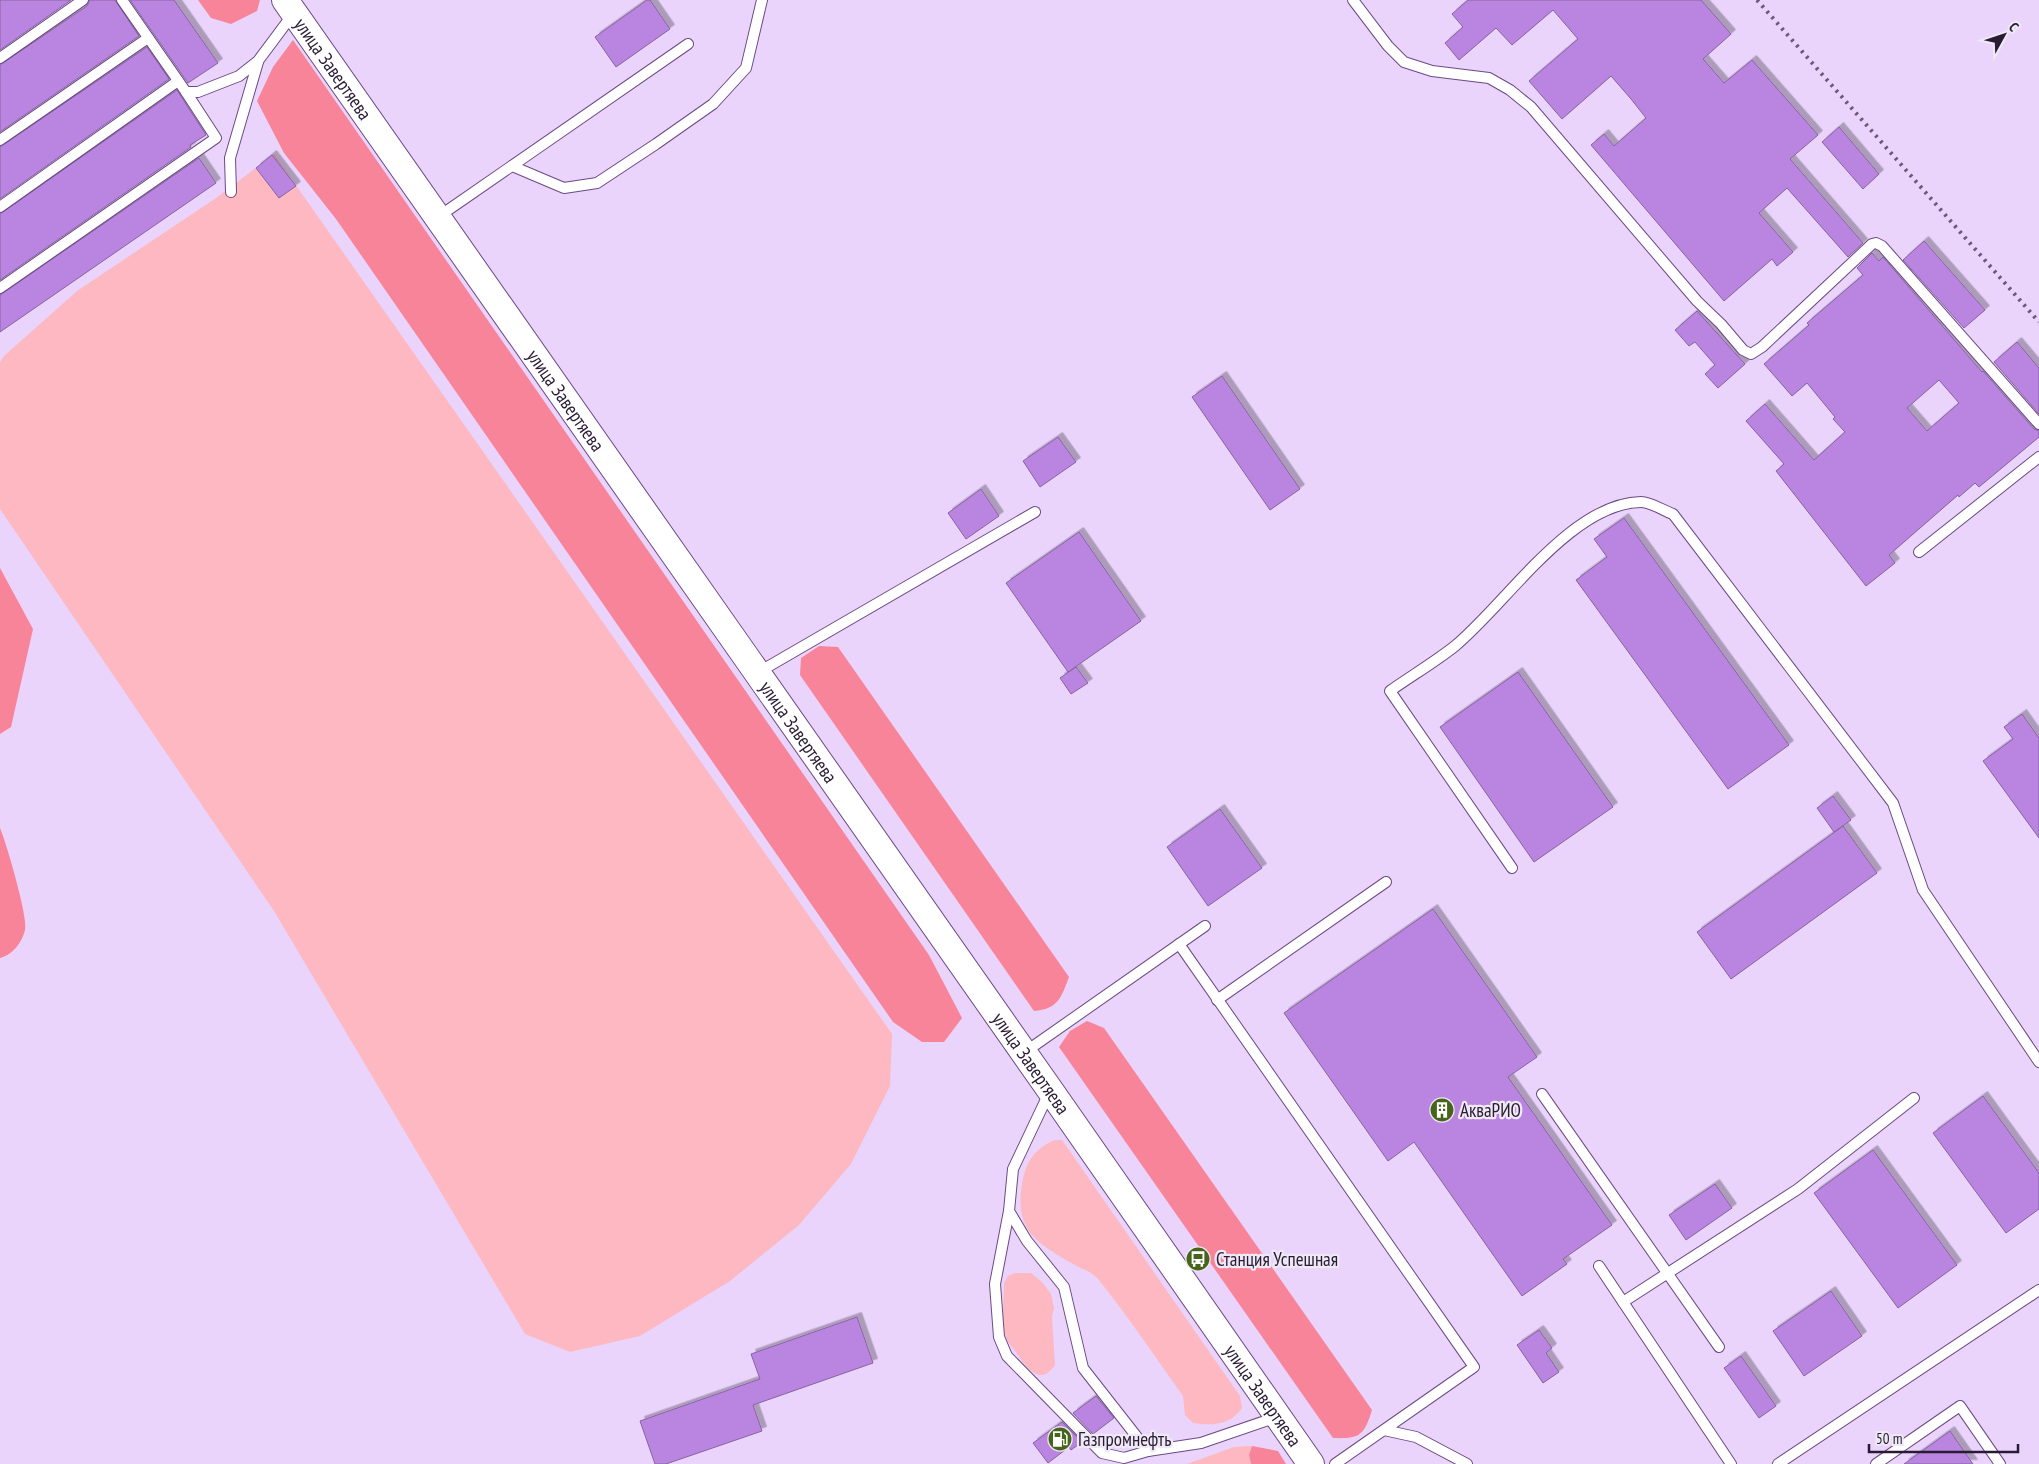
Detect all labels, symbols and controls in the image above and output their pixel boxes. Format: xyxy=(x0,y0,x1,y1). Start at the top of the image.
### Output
north arrow xyxy=(1979,10,2029,60)
street label: улица Завертяева xyxy=(289,13,377,124)
text: С xyxy=(2005,18,2023,35)
street label: улица Завертяева xyxy=(522,345,610,456)
street label: улица Завертяева xyxy=(755,676,843,787)
street label: улица Завертяева xyxy=(987,1008,1075,1119)
building icon: АкваРИО xyxy=(1429,1097,1455,1123)
place label: АкваРИО xyxy=(1460,1098,1521,1122)
bus stop icon: Станция Успешная xyxy=(1185,1246,1211,1272)
place label: Станция Успешная xyxy=(1216,1247,1338,1271)
street label: улица Завертяева xyxy=(1219,1340,1307,1451)
scale bar xyxy=(1869,1422,2018,1454)
fuel station icon: Газпромнефть xyxy=(1047,1426,1073,1452)
place label: Газпромнефть xyxy=(1078,1427,1171,1451)
text: 50 m xyxy=(1876,1429,1902,1448)

